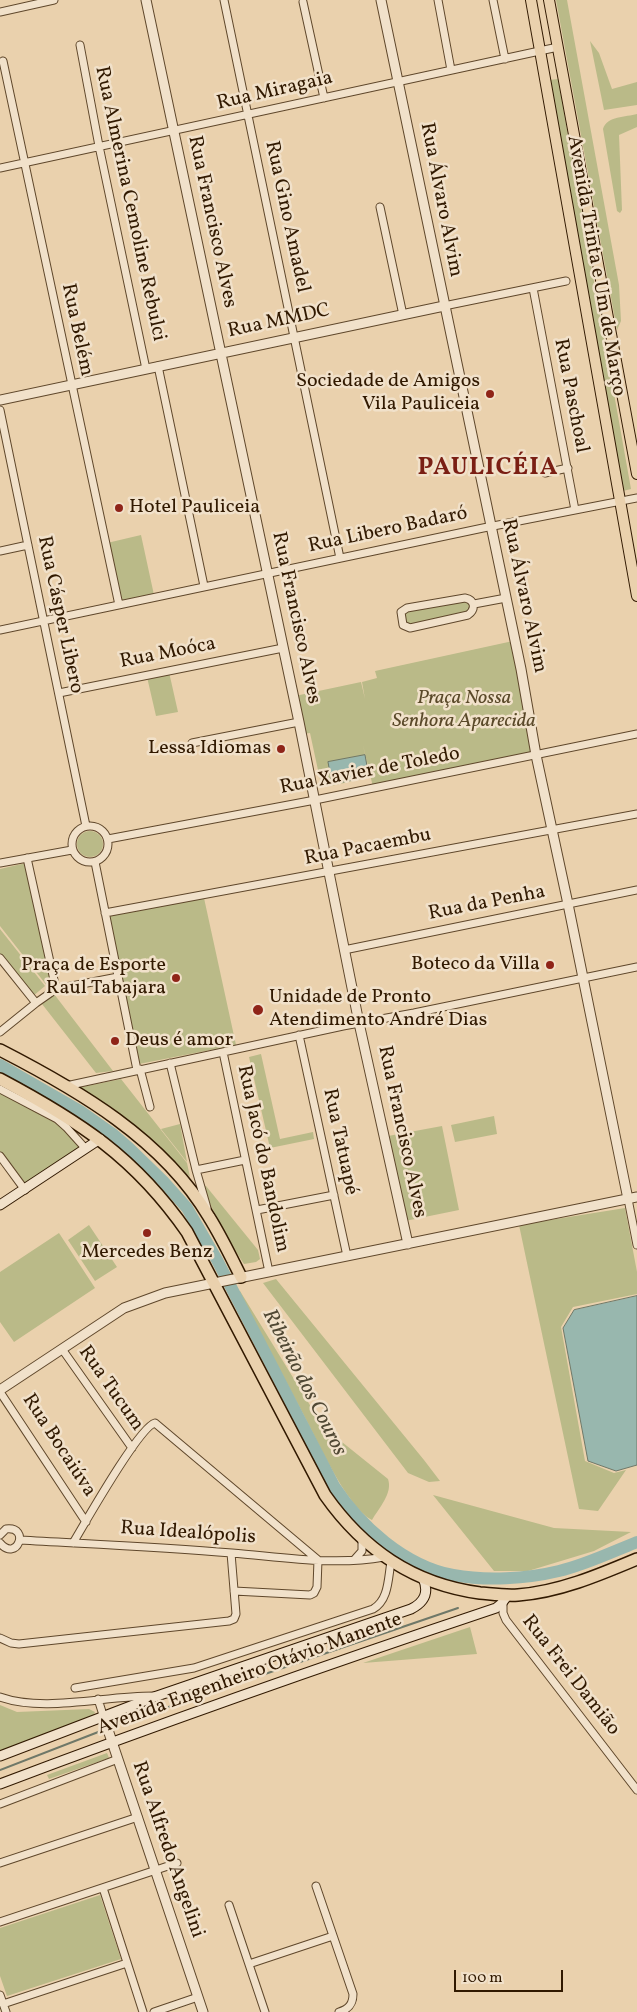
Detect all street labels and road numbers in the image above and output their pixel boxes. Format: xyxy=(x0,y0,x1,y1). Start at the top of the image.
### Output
street label: Rua Almerina Cemoline Rebulci xyxy=(88,64,170,344)
street label: Rua Miragaia xyxy=(215,67,335,117)
street label: Rua Álvaro Alvim xyxy=(413,121,467,279)
street label: Rua Francisco Alves xyxy=(181,134,241,310)
street label: Avenida Trinta e Um de Março xyxy=(560,134,630,398)
street label: Rua Gino Amadel xyxy=(258,139,314,295)
street label: Rua Belém xyxy=(54,282,98,378)
street label: Rua MMDC xyxy=(226,299,332,345)
street label: Rua Paschoal xyxy=(547,337,593,455)
street label: Rua Libero Badaró xyxy=(306,502,470,560)
street label: Rua Álvaro Alvim xyxy=(495,517,551,675)
street label: Rua Francisco Alves xyxy=(265,530,325,706)
street label: Rua Cásper Libero xyxy=(31,534,87,696)
street label: Rua Moóca xyxy=(118,633,218,675)
street label: Rua Xavier de Toledo xyxy=(278,743,462,801)
street label: Rua Pacaembu xyxy=(302,824,434,872)
street label: Rua da Penha xyxy=(426,881,548,927)
street label: Rua Francisco Alves xyxy=(371,1044,431,1220)
street label: Rua Jacó do Bandolim xyxy=(230,1063,294,1255)
street label: Rua Tatuapé xyxy=(316,1087,362,1197)
street label: Rua Tucum xyxy=(72,1342,148,1436)
street label: Rua Bocaiúva xyxy=(16,1390,100,1502)
street label: Rua Idealópolis xyxy=(119,1517,257,1551)
street label: Avenida Engenheiro Otávio Manente xyxy=(94,1609,406,1741)
street label: Rua Frei Damião xyxy=(516,1611,624,1741)
street label: Rua Alfredo Angelini xyxy=(125,1759,209,1941)

